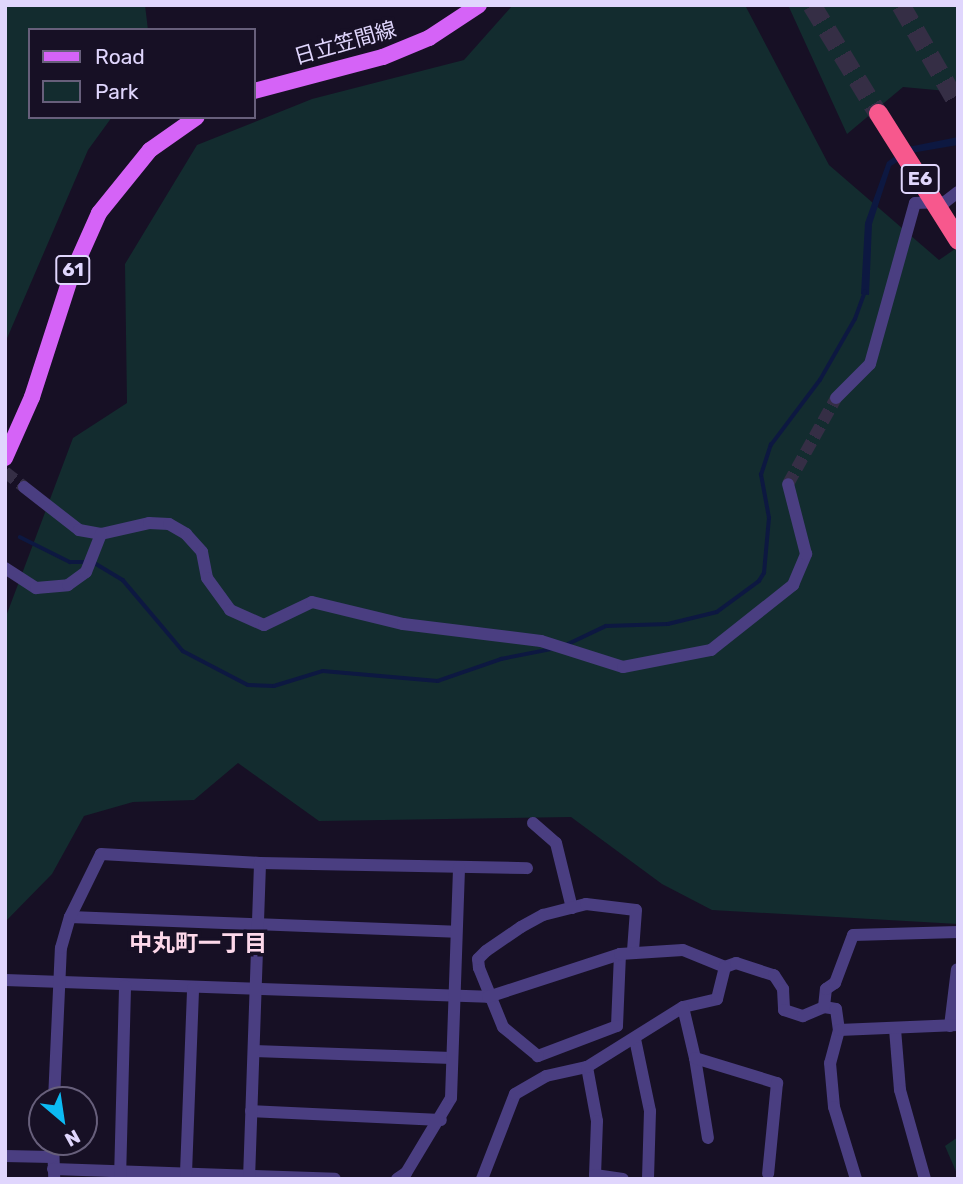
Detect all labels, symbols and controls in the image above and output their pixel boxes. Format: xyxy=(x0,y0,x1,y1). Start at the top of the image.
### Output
street label: 日立笠間線 xyxy=(291,16,399,70)
legend xyxy=(28,28,256,119)
text: Road xyxy=(95,44,145,69)
text: Park xyxy=(95,79,139,104)
road number: E6 xyxy=(899,164,941,195)
road number: 61 xyxy=(54,254,92,286)
district label: 中丸町一丁目 xyxy=(129,929,267,957)
north arrow xyxy=(28,1086,98,1156)
text: N xyxy=(61,1125,84,1151)

